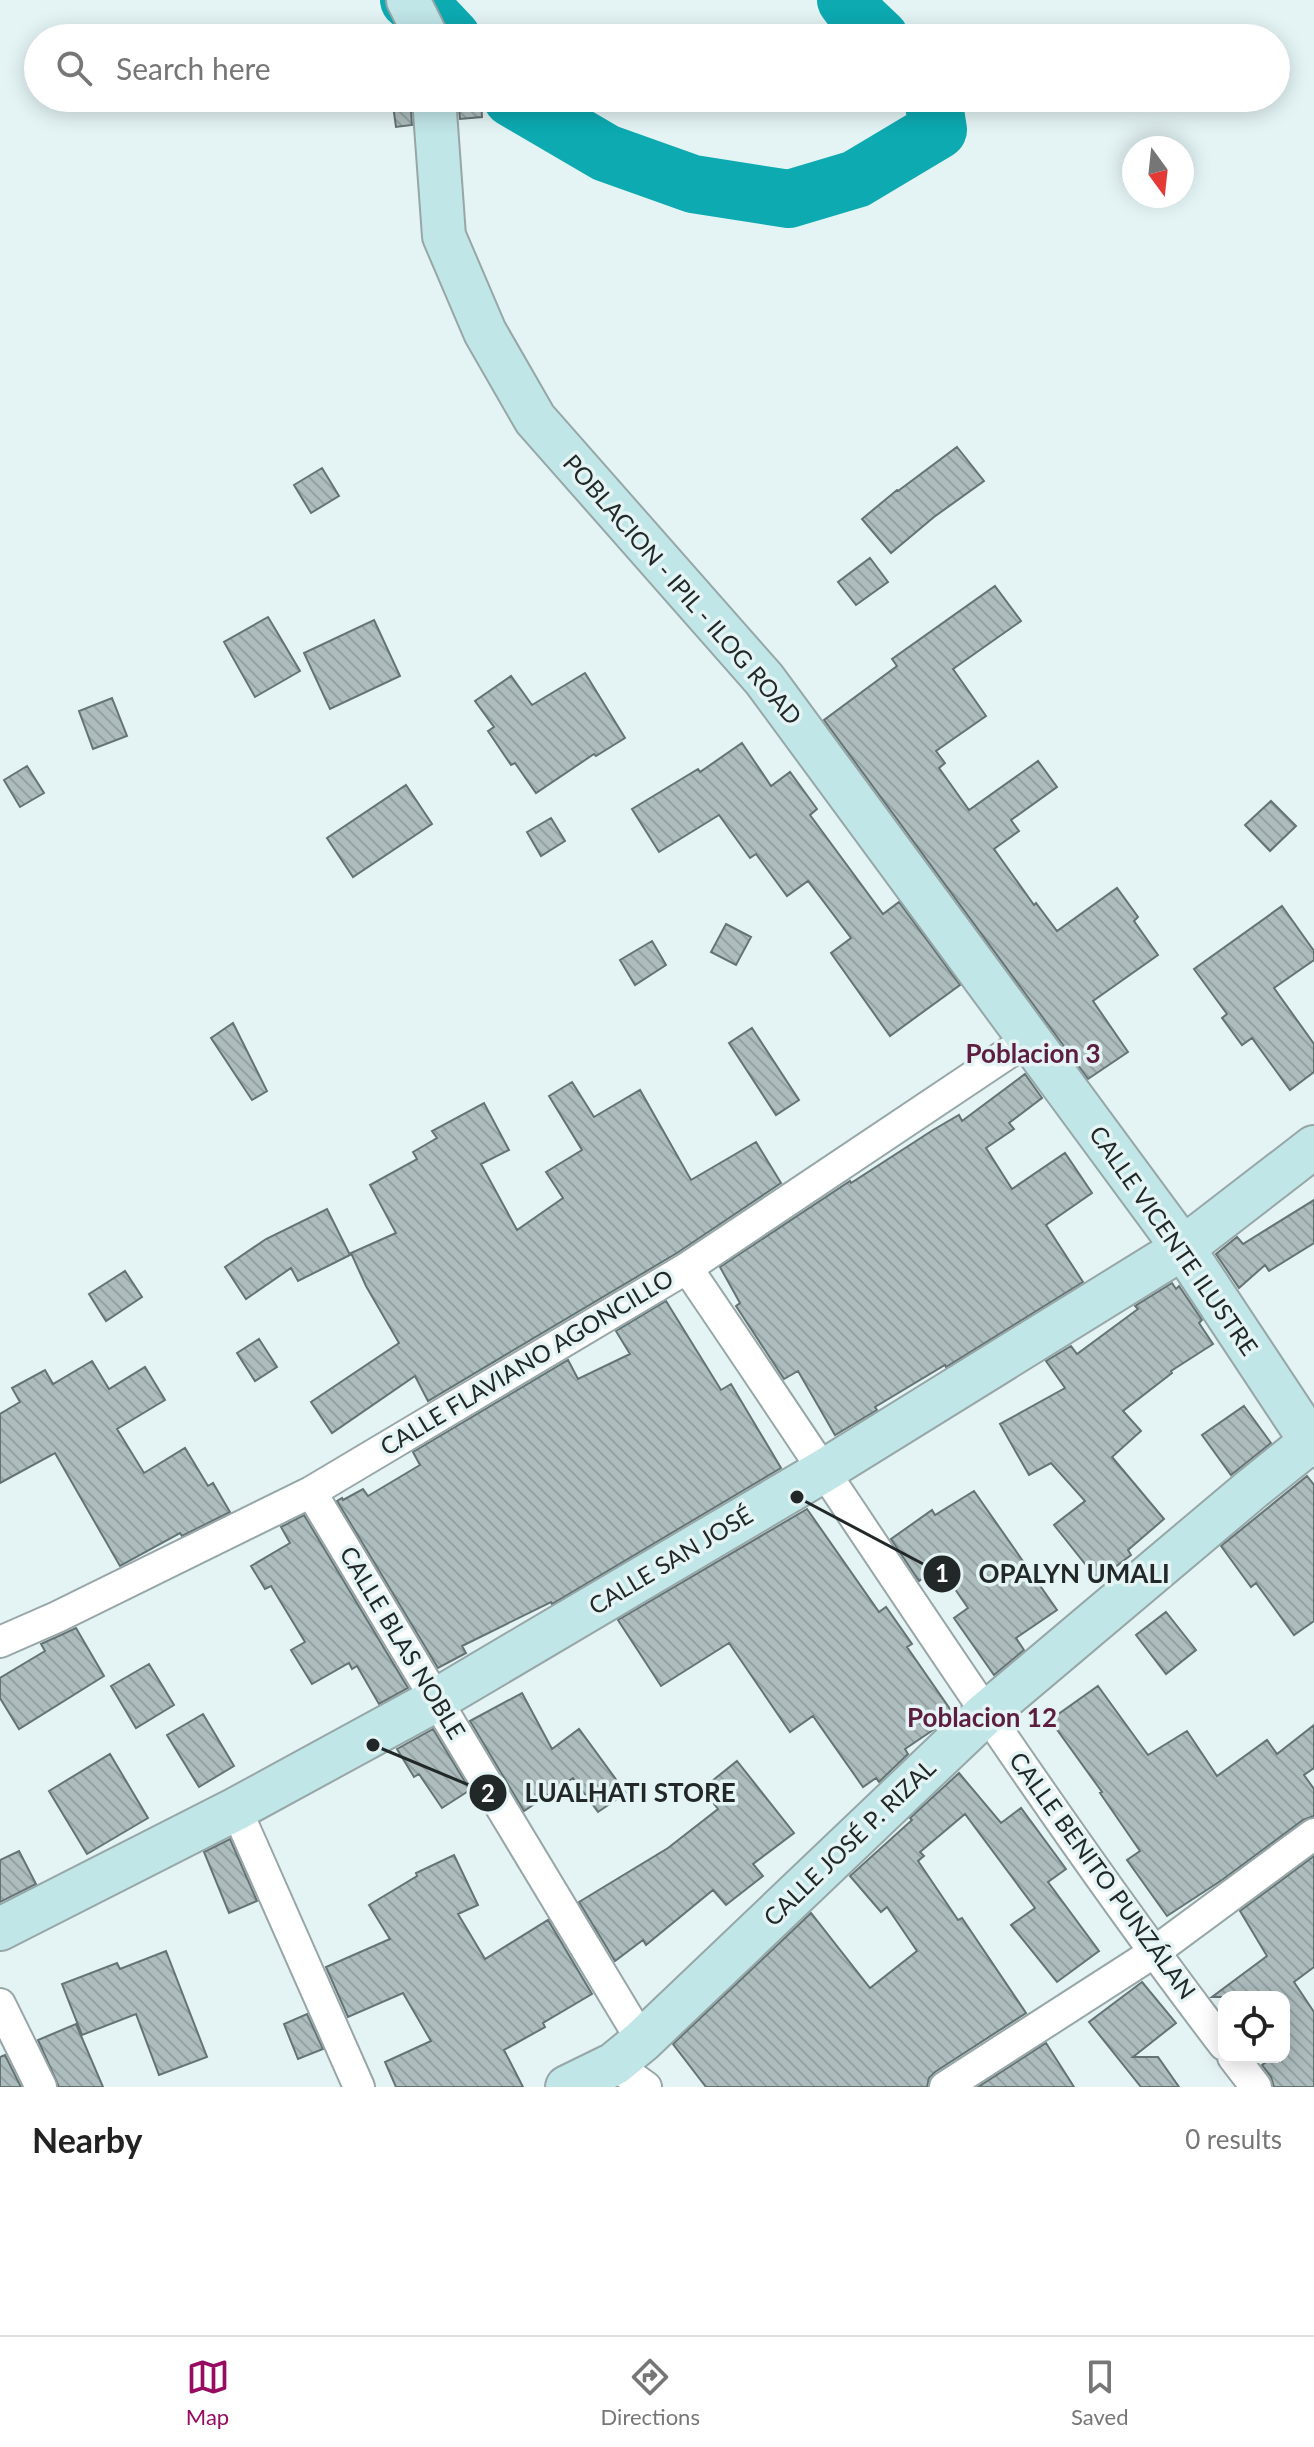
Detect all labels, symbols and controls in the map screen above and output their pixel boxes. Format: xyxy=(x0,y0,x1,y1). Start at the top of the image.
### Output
search box xyxy=(24,24,1290,112)
icon: search xyxy=(52,46,96,90)
text: Search here xyxy=(116,50,271,86)
north arrow xyxy=(1122,136,1194,208)
street label: POBLACION - IPIL - ILOG ROAD xyxy=(558,448,808,730)
district label: Poblacion 3 xyxy=(966,1037,1100,1069)
street label: CALLE VICENTE ILUSTRE xyxy=(1084,1120,1265,1361)
street label: CALLE FLAVIANO AGONCILLO xyxy=(375,1263,678,1461)
street label: CALLE SAN JOSÉ xyxy=(583,1499,757,1620)
street label: CALLE BLAS NOBLE xyxy=(334,1541,472,1744)
callout: OPALYN UMALI xyxy=(922,1549,1185,1599)
text: OPALYN UMALI xyxy=(978,1557,1170,1589)
text: 1 xyxy=(935,1558,949,1587)
district label: Poblacion 12 xyxy=(907,1701,1057,1733)
street label: CALLE BENITO PUNZÁLAN xyxy=(1004,1746,1203,2004)
street label: CALLE JOSÉ P. RIZAL xyxy=(757,1753,941,1931)
callout: LUALHATI STORE xyxy=(468,1768,751,1818)
text: LUALHATI STORE xyxy=(524,1776,736,1808)
text: 2 xyxy=(481,1778,495,1807)
map controls xyxy=(1218,1991,1290,2063)
button: locate xyxy=(1218,1991,1290,2063)
text: Nearby xyxy=(32,2119,143,2160)
text: 0 results xyxy=(1185,2123,1282,2155)
tab: Map xyxy=(186,2355,230,2430)
tab: Directions xyxy=(601,2355,700,2430)
tab: Saved xyxy=(1071,2355,1128,2430)

